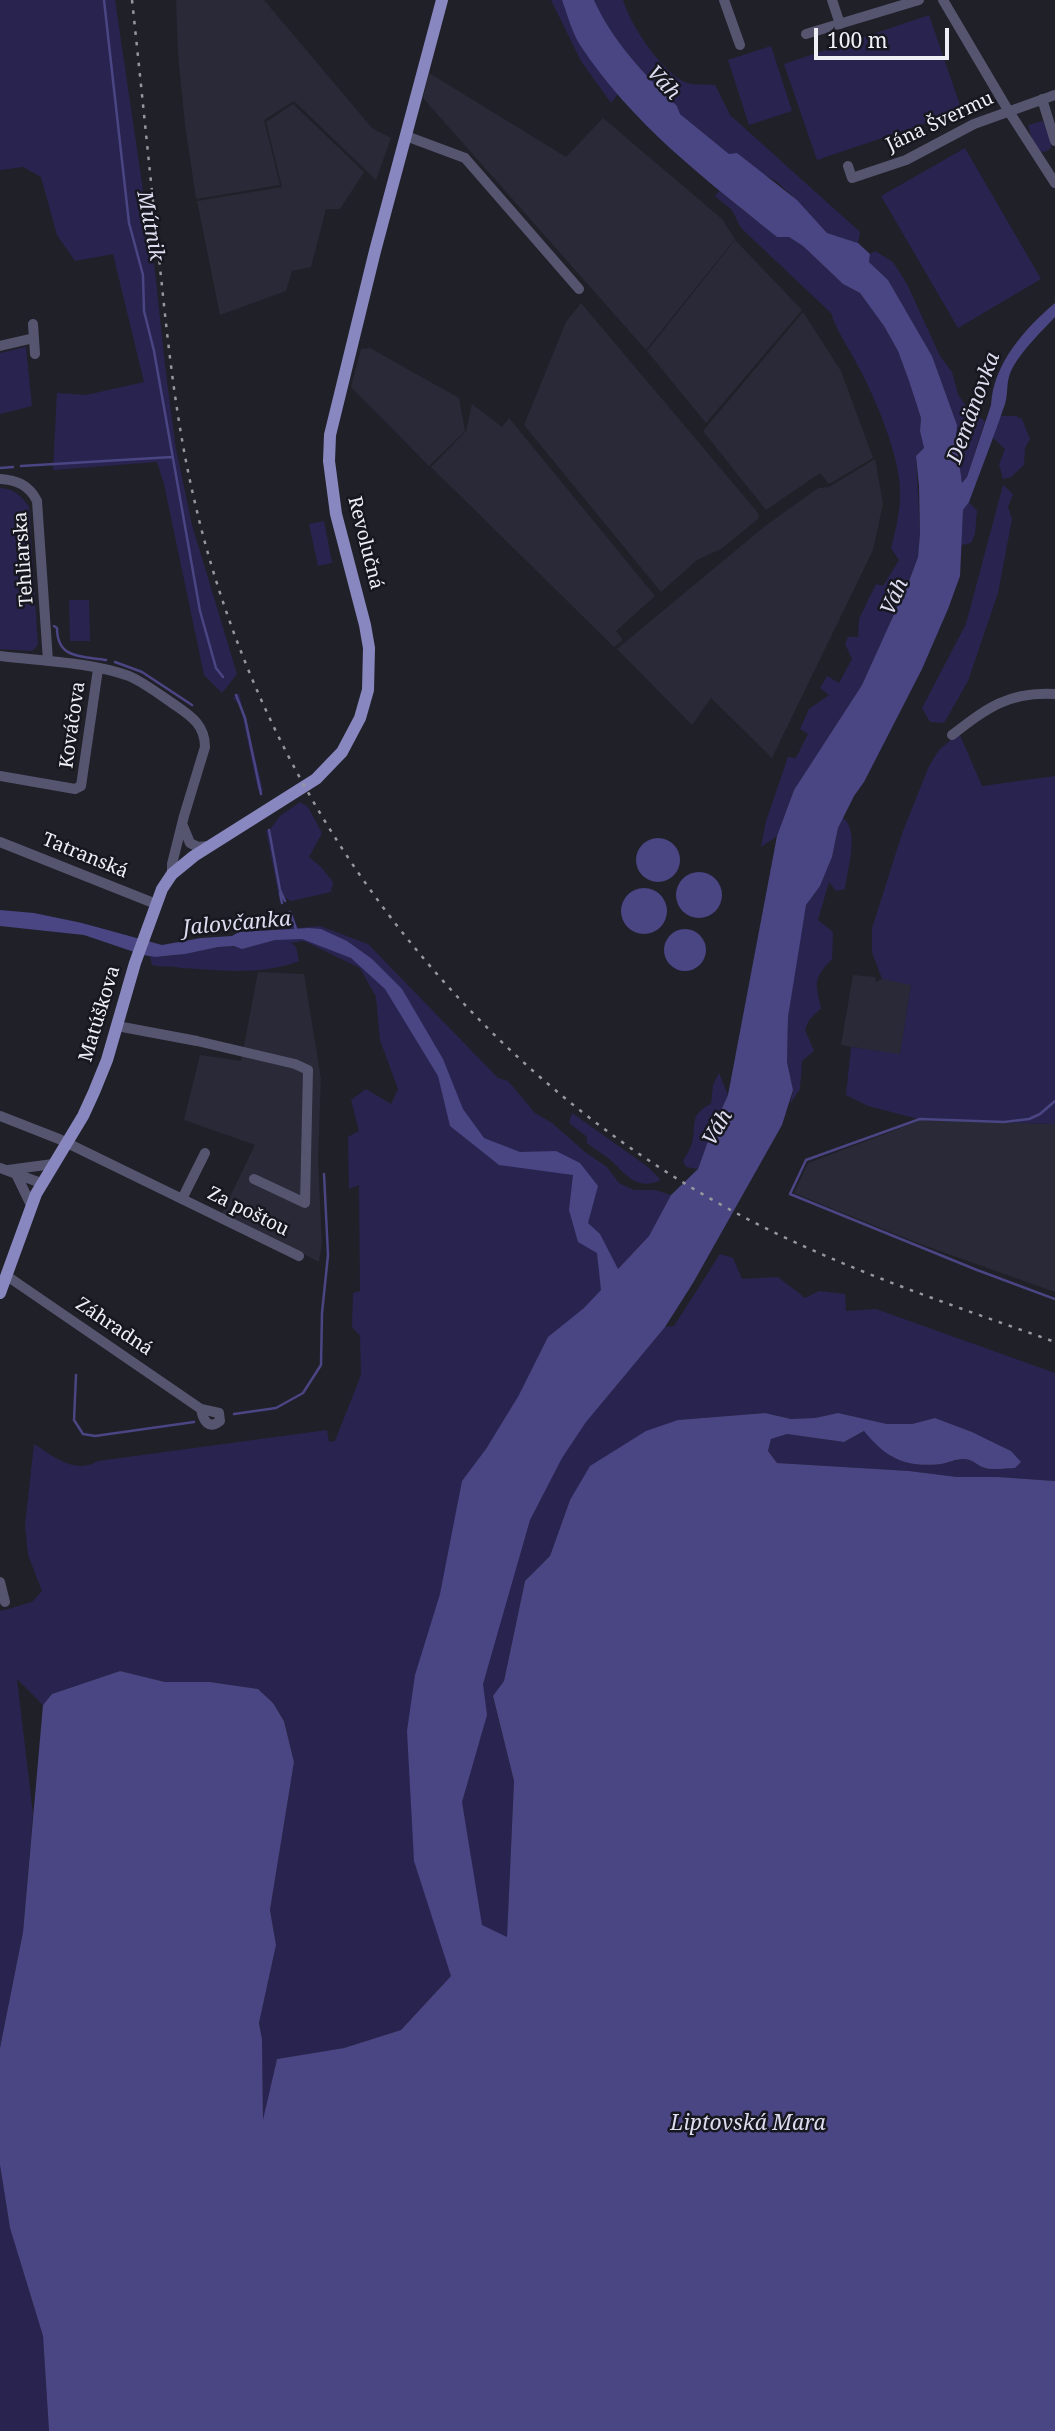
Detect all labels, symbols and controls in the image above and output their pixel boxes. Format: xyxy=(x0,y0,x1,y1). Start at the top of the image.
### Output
scale bar xyxy=(817,14,952,58)
text: 100 m xyxy=(827,26,888,54)
water label: Váh xyxy=(641,61,685,105)
street label: Jána Švermu xyxy=(883,87,997,157)
water label: Mútnik xyxy=(131,189,169,263)
water label: Demänovka xyxy=(942,349,1006,467)
street label: Revolučná xyxy=(342,494,388,592)
street label: Tehliarska xyxy=(9,511,39,607)
water label: Váh xyxy=(876,575,914,619)
street label: Kováčova xyxy=(56,680,90,770)
street label: Tatranská xyxy=(39,829,131,883)
water label: Jalovčanka xyxy=(182,907,292,941)
street label: Matúškova xyxy=(75,963,125,1065)
water label: Váh xyxy=(698,1105,738,1151)
street label: Za poštou xyxy=(204,1183,292,1241)
street label: Záhradná xyxy=(71,1293,157,1361)
water label: Liptovská Mara xyxy=(670,2111,826,2137)

